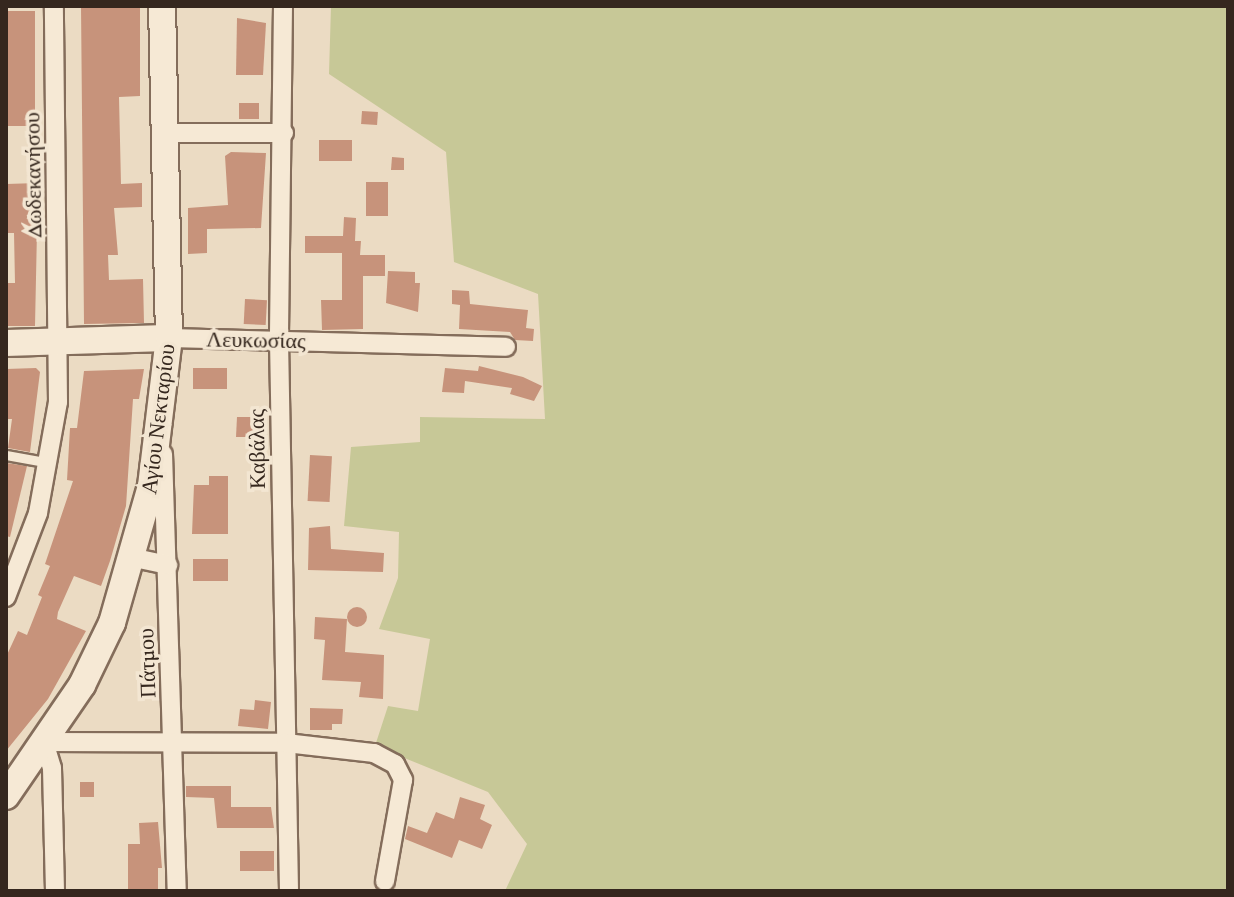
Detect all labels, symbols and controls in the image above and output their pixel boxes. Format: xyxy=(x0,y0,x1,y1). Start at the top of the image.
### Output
street label: Δωδεκανήσου xyxy=(19,112,47,238)
street label: Λευκωσίας xyxy=(206,326,306,354)
street label: Αγίου Νεκταρίου xyxy=(136,342,180,496)
street label: Καβάλας xyxy=(243,409,271,489)
street label: Πάτμου xyxy=(133,628,161,698)

